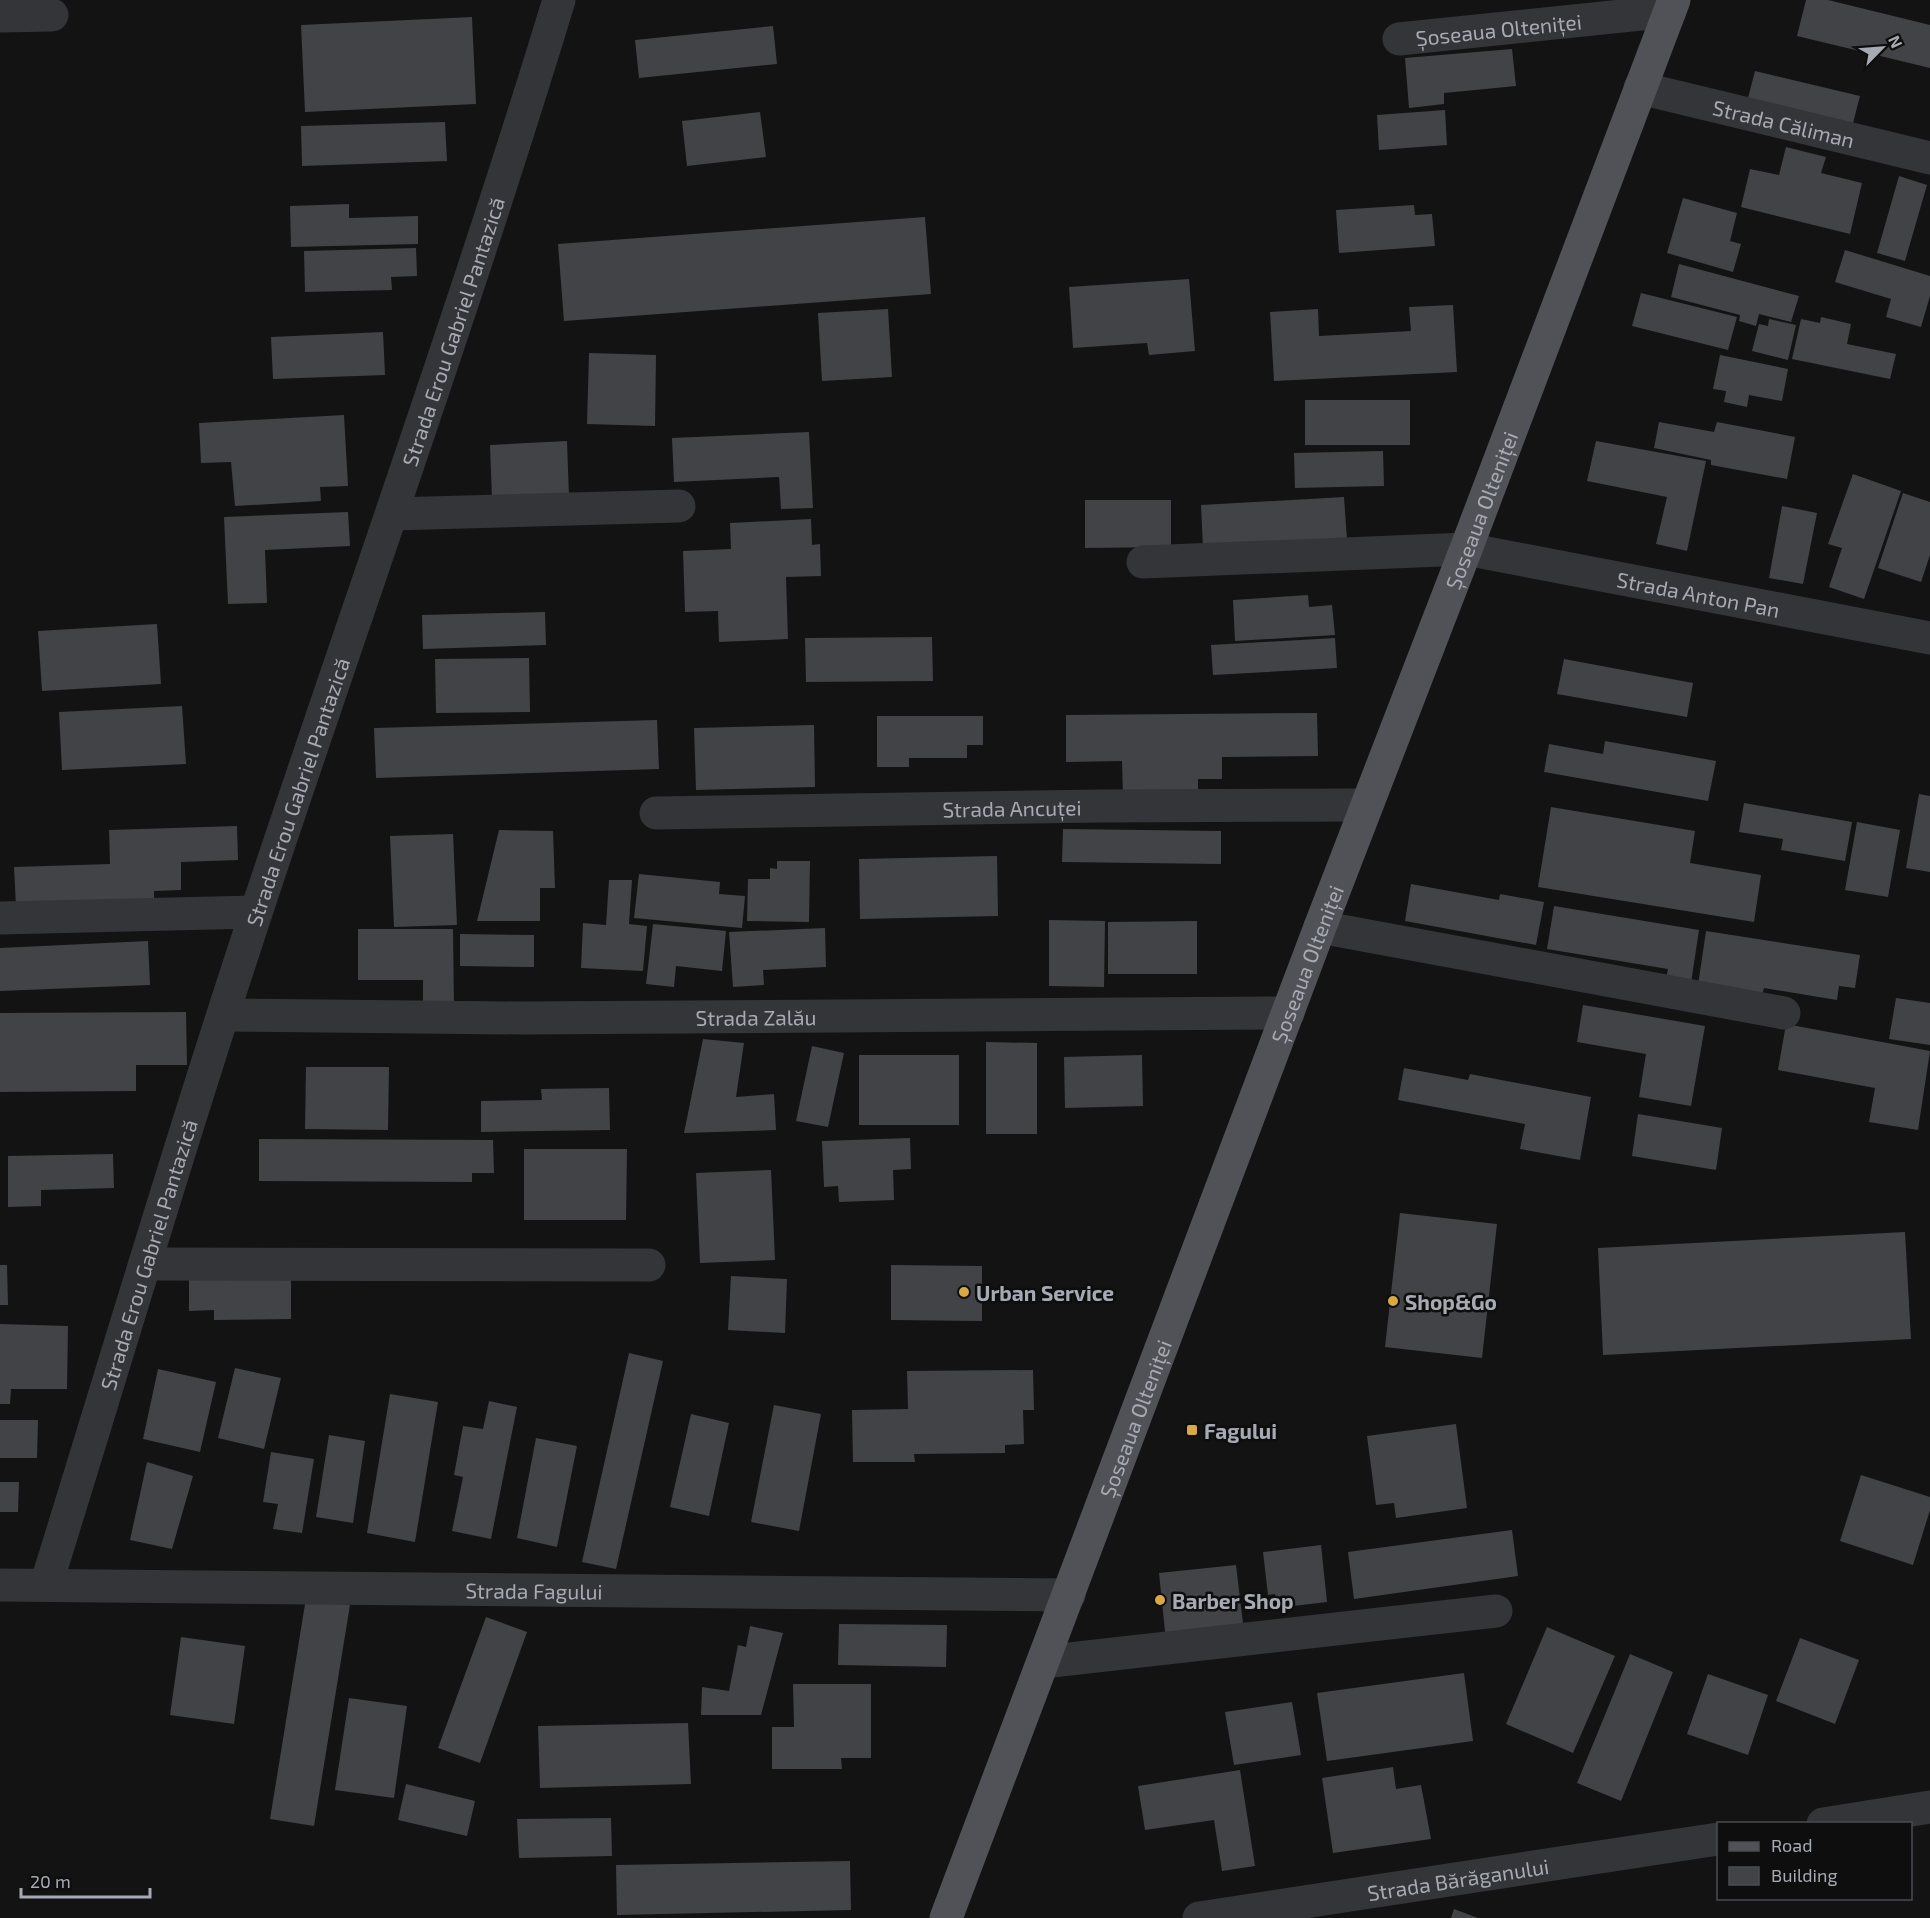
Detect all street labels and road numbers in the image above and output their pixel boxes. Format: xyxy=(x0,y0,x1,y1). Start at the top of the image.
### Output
street label: Șoseaua Olteniței xyxy=(1414,8,1583,52)
street label: Strada Căliman xyxy=(1710,94,1857,152)
street label: Strada Erou Gabriel Pantazică xyxy=(396,194,509,469)
street label: Șoseaua Olteniței xyxy=(1439,428,1522,593)
street label: Strada Anton Pan xyxy=(1615,566,1782,621)
street label: Strada Erou Gabriel Pantazică xyxy=(240,654,354,929)
street label: Strada Ancuței xyxy=(942,794,1082,821)
street label: Șoseaua Olteniței xyxy=(1265,881,1348,1047)
street label: Strada Zalău xyxy=(695,1004,817,1029)
street label: Strada Erou Gabriel Pantazică xyxy=(94,1116,201,1393)
street label: Șoseaua Olteniței xyxy=(1093,1336,1176,1502)
street label: Strada Fagului xyxy=(465,1577,603,1603)
street label: Strada Bărăganului xyxy=(1366,1852,1550,1905)

